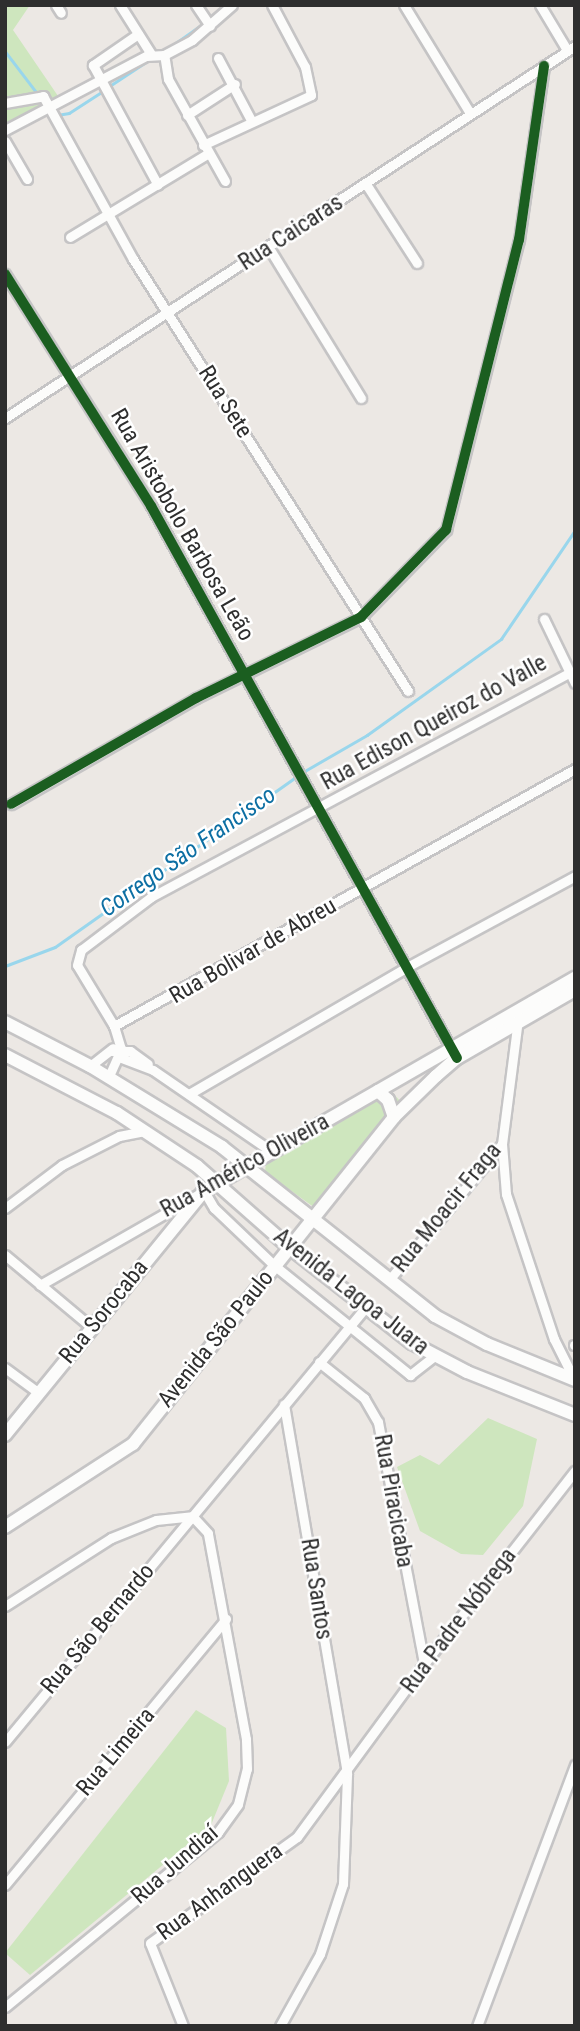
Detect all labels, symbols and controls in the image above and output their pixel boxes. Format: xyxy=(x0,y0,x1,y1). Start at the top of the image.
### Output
street label: Rua Caicaras xyxy=(234,189,348,277)
street label: Rua Sete xyxy=(192,361,258,443)
street label: Rua Aristobolo Barbosa Leão xyxy=(104,404,260,646)
street label: Rua Edison Queiroz do Valle xyxy=(316,649,552,797)
water label: Corrego São Francisco xyxy=(95,781,281,923)
street label: Rua Bolivar de Abreu xyxy=(165,892,341,1010)
street label: Rua Américo Oliveira xyxy=(156,1108,334,1224)
street label: Rua Moacir Fraga xyxy=(386,1138,508,1278)
street label: Avenida Lagoa Juara xyxy=(268,1223,434,1361)
street label: Rua Sorocaba xyxy=(54,1255,154,1369)
street label: Avenida São Paulo xyxy=(152,1265,280,1413)
street label: Rua Piracicaba xyxy=(368,1432,418,1570)
street label: Rua Santos xyxy=(294,1536,338,1642)
street label: Rua Padre Nóbrega xyxy=(395,1543,523,1699)
street label: Rua São Bernardo xyxy=(35,1558,161,1700)
street label: Rua Limeira xyxy=(71,1702,161,1802)
street label: Rua Jundiaí xyxy=(126,1820,224,1910)
street label: Rua Anhanguera xyxy=(152,1837,288,1947)

